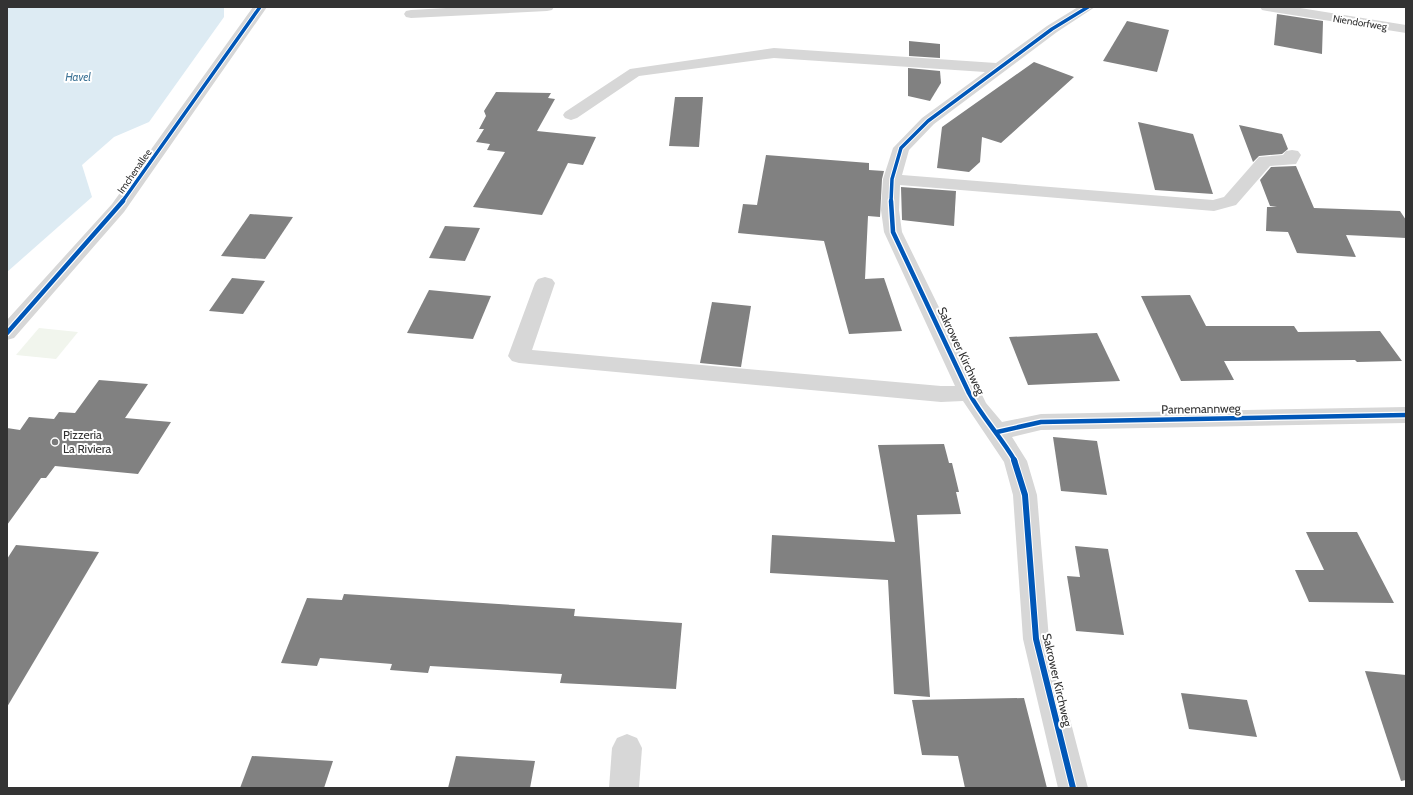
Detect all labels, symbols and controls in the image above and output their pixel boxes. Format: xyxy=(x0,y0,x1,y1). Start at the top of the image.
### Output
street label: Niendorfweg xyxy=(1332,12,1389,33)
water label: Havel xyxy=(65,70,91,84)
street label: Imchenallee xyxy=(114,146,155,196)
street label: Sakrower Kirchweg xyxy=(934,304,989,398)
street label: Parnemannweg xyxy=(1161,400,1242,417)
place label: Pizzeria La Riviera xyxy=(63,427,111,456)
marker: Pizzeria La Riviera xyxy=(50,437,60,447)
street label: Sakrower Kirchweg xyxy=(1039,632,1076,729)

